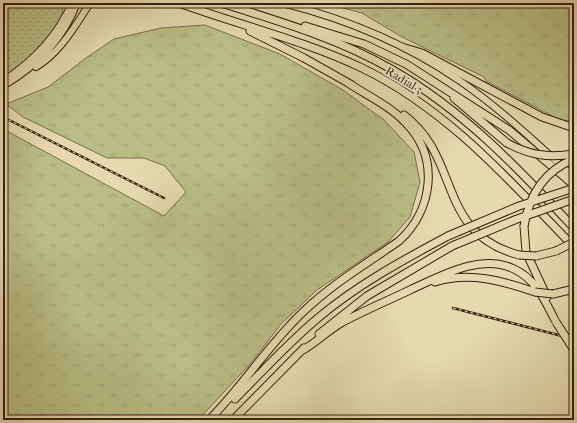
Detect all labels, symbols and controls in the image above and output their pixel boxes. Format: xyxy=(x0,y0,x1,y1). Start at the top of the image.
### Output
street label: Radial 3 xyxy=(383,63,425,97)

